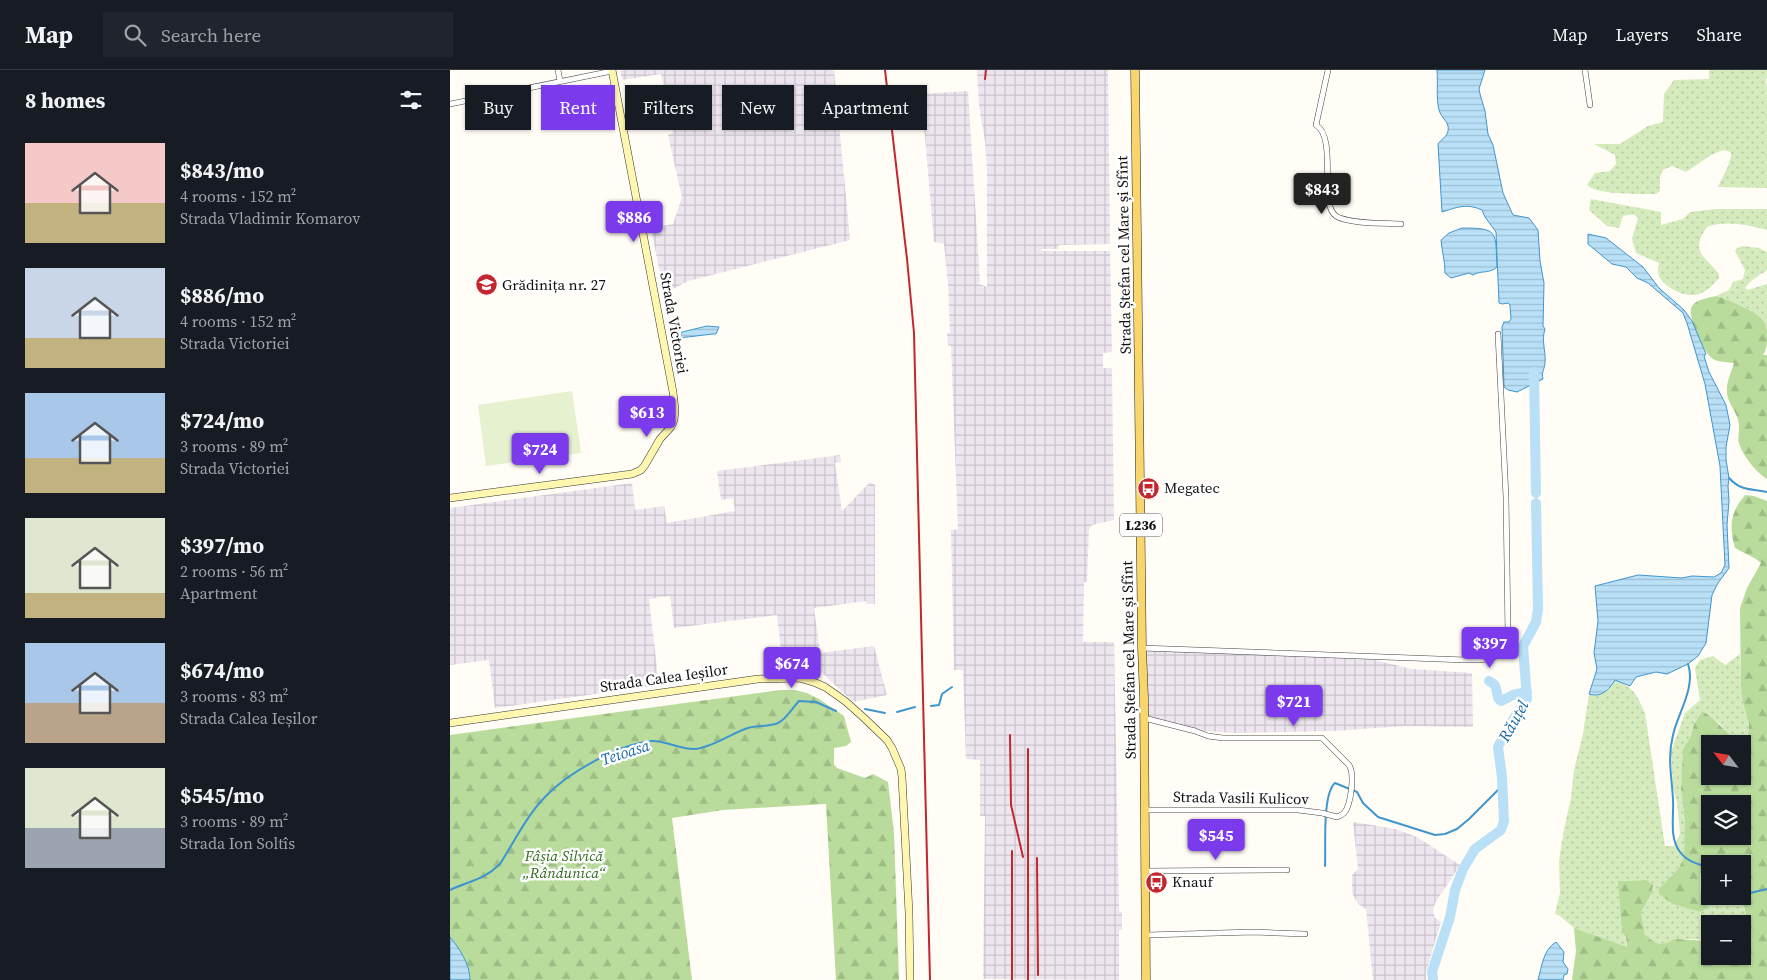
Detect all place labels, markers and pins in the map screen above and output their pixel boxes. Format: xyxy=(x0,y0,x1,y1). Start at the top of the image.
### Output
pin: $843 xyxy=(1292,172,1352,215)
pin: $886 xyxy=(604,200,664,243)
school or university icon: Grădinița nr. 27 xyxy=(474,273,498,297)
place label: Grădinița nr. 27 xyxy=(502,274,606,295)
pin: $613 xyxy=(617,396,677,438)
pin: $724 xyxy=(510,432,570,475)
bus stop icon: Megatec xyxy=(1136,476,1160,500)
place label: Megatec xyxy=(1164,477,1220,498)
pin: $397 xyxy=(1460,626,1520,669)
pin: $674 xyxy=(762,646,822,689)
pin: $721 xyxy=(1264,684,1324,727)
pin: $545 xyxy=(1186,818,1246,861)
bus stop icon: Knauf xyxy=(1144,870,1168,894)
place label: Knauf xyxy=(1172,871,1214,892)

